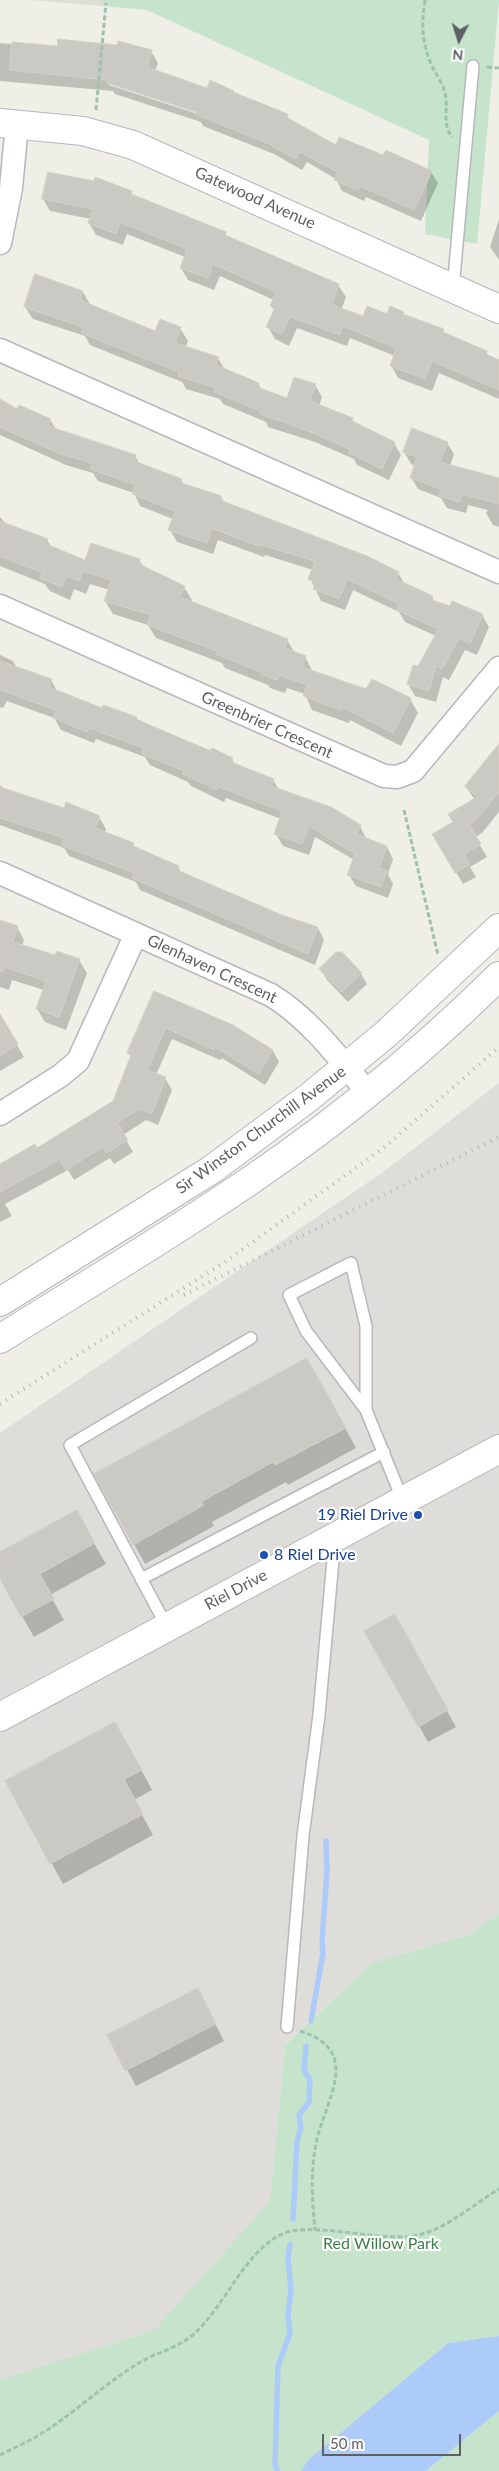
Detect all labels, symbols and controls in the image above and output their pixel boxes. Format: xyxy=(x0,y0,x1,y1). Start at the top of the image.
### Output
north arrow xyxy=(434,15,484,65)
text: N xyxy=(452,47,464,64)
street label: Gatewood Avenue xyxy=(192,163,318,233)
street label: Greenbrier Crescent xyxy=(198,687,336,763)
street label: Glenhaven Crescent xyxy=(144,931,280,1007)
street label: Sir Winston Churchill Avenue xyxy=(172,1062,350,1198)
place label: 19 Riel Drive xyxy=(317,1505,408,1525)
marker: 19 Riel Drive xyxy=(412,1509,424,1521)
place label: 8 Riel Drive xyxy=(274,1545,356,1565)
marker: 8 Riel Drive xyxy=(258,1549,270,1561)
street label: Riel Drive xyxy=(201,1566,271,1614)
park label: Red Willow Park xyxy=(323,2234,439,2254)
scale bar xyxy=(324,2424,463,2456)
text: 50 m xyxy=(330,2434,364,2452)

